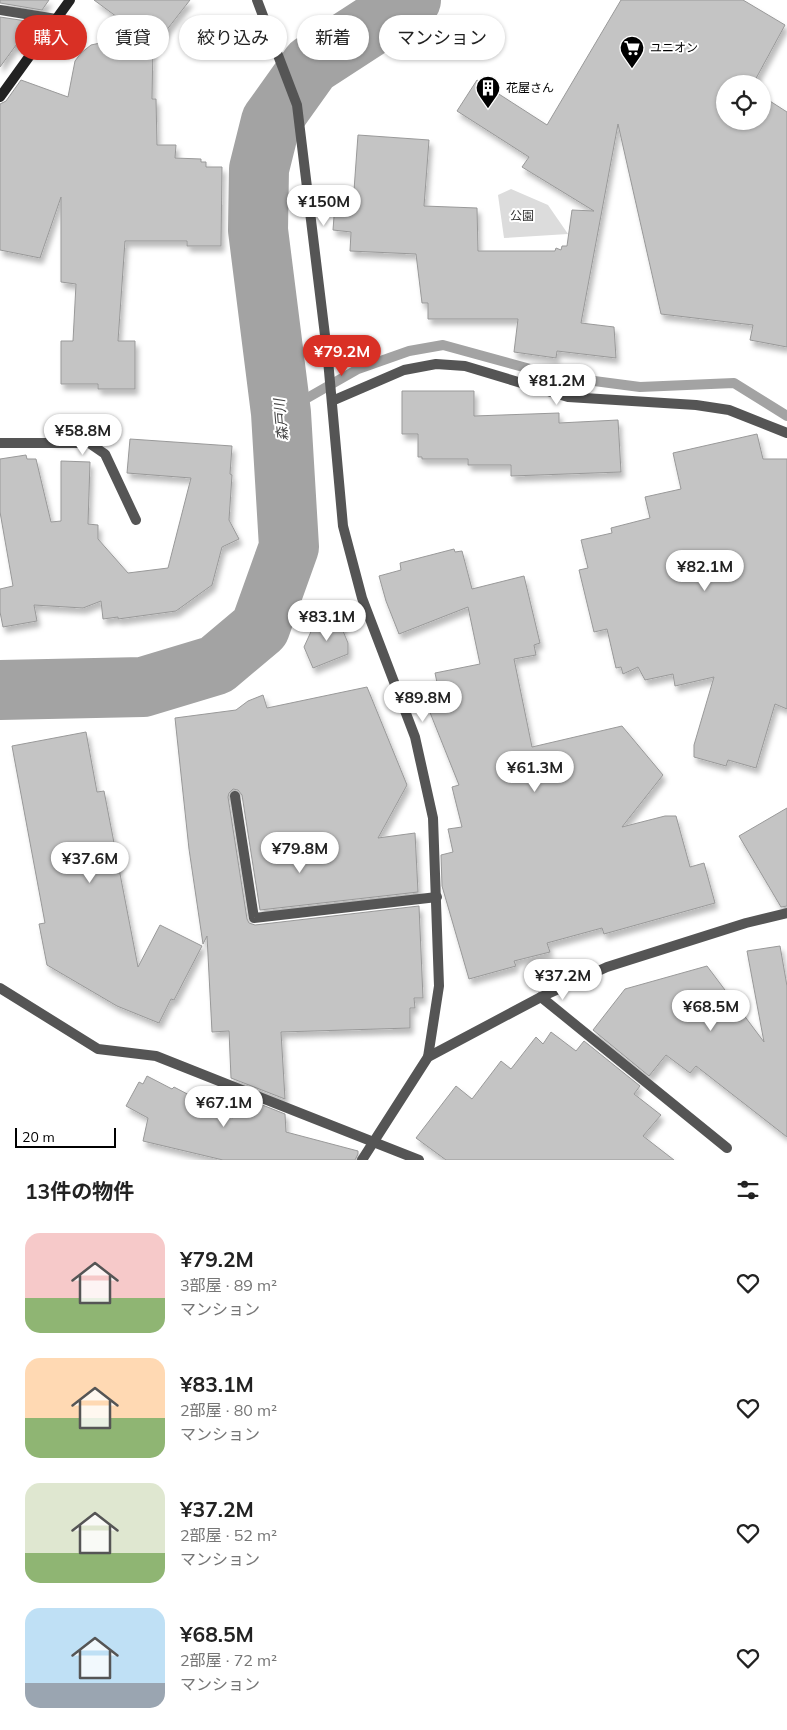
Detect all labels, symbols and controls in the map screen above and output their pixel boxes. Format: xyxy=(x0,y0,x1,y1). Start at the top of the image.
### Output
chip: 購入 xyxy=(15,15,87,60)
chip: 賃貸 xyxy=(97,15,169,60)
chip: 絞り込み xyxy=(179,15,287,60)
chip: 新着 xyxy=(297,15,369,60)
chip: マンション xyxy=(379,15,505,60)
supermarket icon: ユニオン xyxy=(619,35,645,69)
place label: ユニオン xyxy=(650,40,698,55)
building icon: 花屋さん xyxy=(475,75,501,109)
map controls xyxy=(716,75,771,130)
button: locate xyxy=(716,75,771,130)
place label: 花屋さん xyxy=(506,80,554,95)
pin: ¥150M xyxy=(289,184,359,227)
text: ¥150M xyxy=(298,191,350,211)
park label: 公園 xyxy=(510,208,534,223)
pin: ¥79.2M xyxy=(301,334,383,377)
text: ¥79.2M xyxy=(314,341,370,361)
pin: ¥81.2M xyxy=(516,364,598,406)
text: ¥81.2M xyxy=(529,370,585,390)
water label: 森戸川 xyxy=(270,396,292,442)
pin: ¥58.8M xyxy=(42,414,124,456)
text: ¥58.8M xyxy=(55,420,111,440)
pin: ¥82.1M xyxy=(664,550,746,592)
text: ¥82.1M xyxy=(677,556,733,576)
pin: ¥83.1M xyxy=(286,600,368,642)
text: ¥83.1M xyxy=(299,606,355,626)
pin: ¥89.8M xyxy=(382,680,464,723)
text: ¥89.8M xyxy=(395,687,451,707)
pin: ¥61.3M xyxy=(494,750,576,793)
text: ¥61.3M xyxy=(507,757,563,777)
pin: ¥79.8M xyxy=(259,832,341,874)
text: ¥79.8M xyxy=(272,838,328,858)
pin: ¥37.6M xyxy=(49,842,131,884)
text: ¥37.6M xyxy=(62,848,118,868)
pin: ¥37.2M xyxy=(522,958,604,1001)
text: ¥37.2M xyxy=(535,965,591,985)
pin: ¥68.5M xyxy=(670,990,752,1032)
text: ¥68.5M xyxy=(683,996,739,1016)
pin: ¥67.1M xyxy=(183,1086,265,1128)
text: ¥67.1M xyxy=(196,1092,252,1112)
scale bar xyxy=(15,1125,116,1148)
text: 20 m xyxy=(22,1128,55,1146)
icon: filters xyxy=(734,1176,762,1204)
text: 13件の物件 xyxy=(25,1178,134,1204)
text: ¥79.2M xyxy=(180,1246,254,1272)
icon: home xyxy=(65,1253,125,1313)
icon: heart xyxy=(734,1269,762,1297)
text: 3部屋 · 89 m² xyxy=(180,1275,277,1295)
text: マンション xyxy=(180,1299,260,1319)
text: ¥83.1M xyxy=(180,1371,254,1397)
icon: home xyxy=(65,1378,125,1438)
icon: heart xyxy=(734,1394,762,1422)
text: 2部屋 · 80 m² xyxy=(180,1400,277,1420)
text: マンション xyxy=(180,1424,260,1444)
text: ¥37.2M xyxy=(180,1496,254,1522)
icon: home xyxy=(65,1503,125,1563)
icon: heart xyxy=(734,1519,762,1547)
text: 2部屋 · 52 m² xyxy=(180,1525,277,1545)
text: マンション xyxy=(180,1549,260,1569)
text: ¥68.5M xyxy=(180,1621,254,1647)
icon: home xyxy=(65,1628,125,1688)
icon: heart xyxy=(734,1644,762,1672)
text: 2部屋 · 72 m² xyxy=(180,1650,277,1670)
text: マンション xyxy=(180,1674,260,1694)

